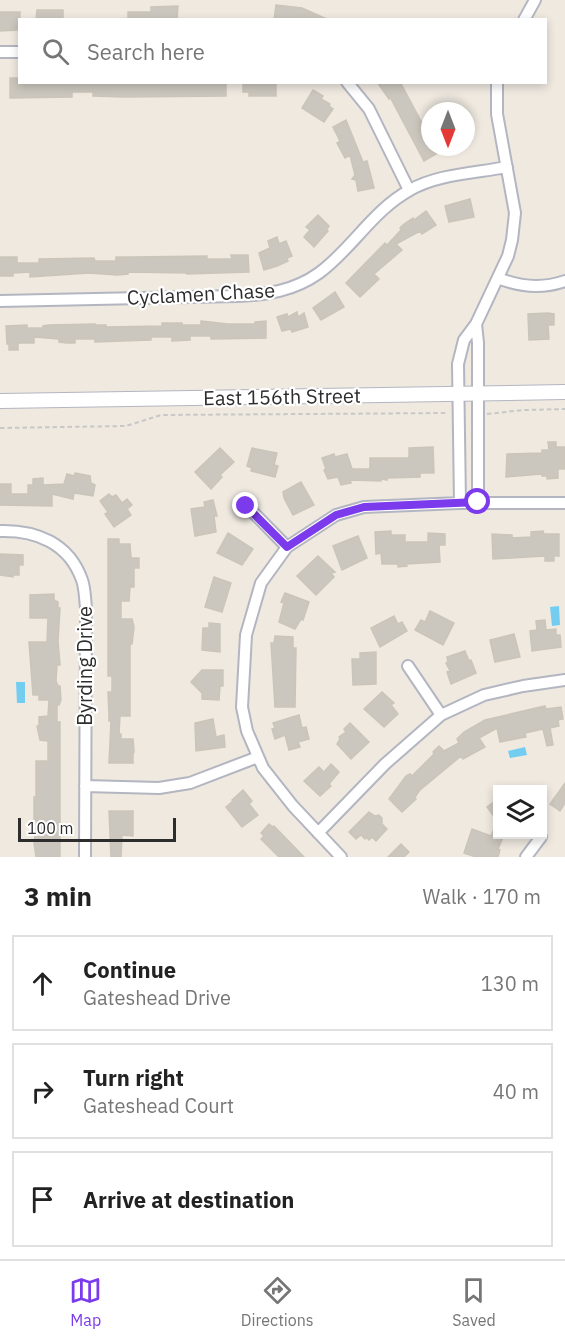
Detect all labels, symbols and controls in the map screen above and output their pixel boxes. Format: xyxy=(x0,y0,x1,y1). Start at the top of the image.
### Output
search box xyxy=(18,18,547,84)
icon: search xyxy=(39,35,72,68)
text: Search here xyxy=(87,37,205,66)
north arrow xyxy=(421,102,475,156)
street label: Cyclamen Chase xyxy=(126,276,276,311)
street label: East 156th Street xyxy=(203,382,361,411)
route start xyxy=(464,488,490,514)
route end xyxy=(232,492,258,518)
street label: Byrding Drive xyxy=(71,606,98,726)
map controls xyxy=(493,785,547,839)
button: layers xyxy=(493,785,547,839)
scale bar xyxy=(18,815,176,842)
text: 100 m xyxy=(27,818,74,838)
text: 3 min xyxy=(24,879,92,913)
text: Walk · 170 m xyxy=(423,883,541,910)
text: Continue xyxy=(83,955,176,984)
icon: ahead xyxy=(26,967,59,1000)
text: 130 m xyxy=(481,970,539,997)
text: Gateshead Drive xyxy=(83,984,231,1011)
text: Turn right xyxy=(83,1063,184,1092)
icon: right xyxy=(26,1075,59,1108)
text: 40 m xyxy=(493,1078,539,1105)
text: Gateshead Court xyxy=(83,1092,234,1119)
icon: arrive xyxy=(26,1183,59,1216)
text: Arrive at destination xyxy=(83,1185,294,1214)
tab: Map xyxy=(69,1274,102,1330)
tab: Directions xyxy=(241,1274,314,1330)
tab: Saved xyxy=(452,1274,496,1330)

